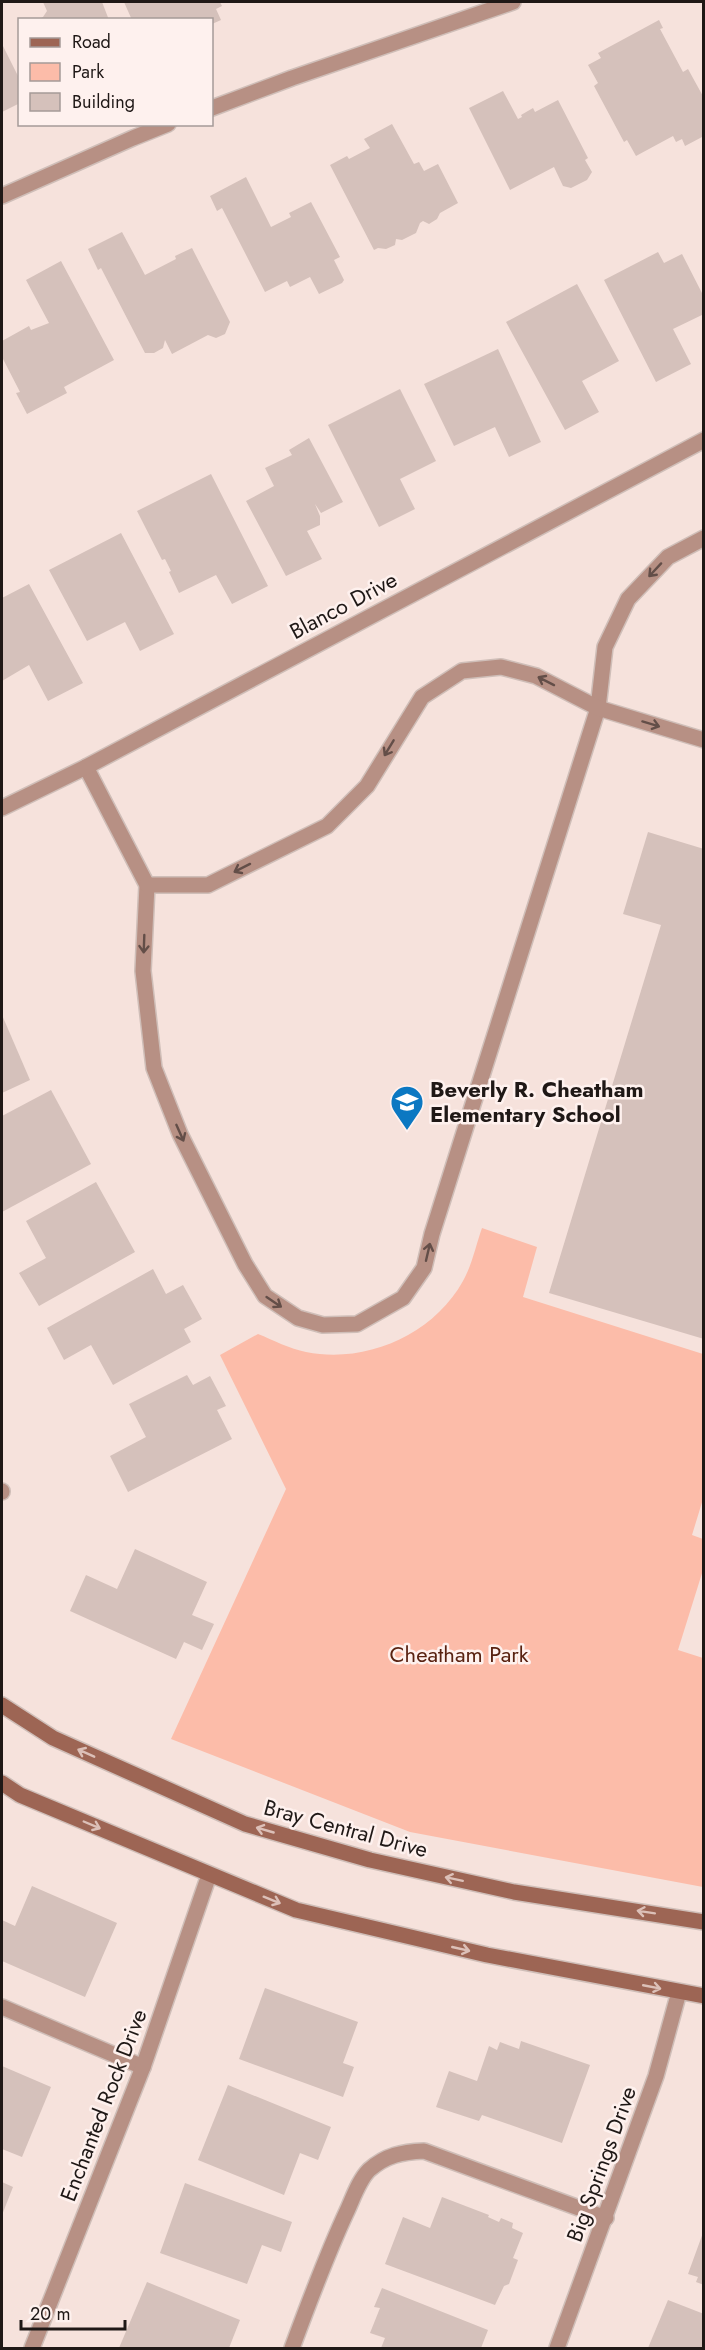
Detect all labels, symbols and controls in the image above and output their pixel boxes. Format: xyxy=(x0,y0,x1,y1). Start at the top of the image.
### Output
legend xyxy=(18,18,213,126)
text: Road xyxy=(72,29,111,55)
text: Park xyxy=(72,59,104,85)
text: Building xyxy=(72,89,135,115)
street label: Blanco Drive xyxy=(284,563,402,647)
one-way arrow xyxy=(648,563,663,578)
one-way arrow xyxy=(537,675,555,687)
one-way arrow xyxy=(641,719,660,730)
one-way arrow xyxy=(383,739,395,756)
one-way arrow xyxy=(234,863,252,874)
one-way arrow xyxy=(139,933,150,953)
place label: Beverly R. Cheatham Elementary School xyxy=(430,1073,644,1130)
school or university icon: Beverly R. Cheatham Elementary School xyxy=(389,1084,425,1131)
one-way arrow xyxy=(175,1123,187,1141)
one-way arrow xyxy=(422,1242,434,1261)
one-way arrow xyxy=(265,1296,282,1308)
park label: Cheatham Park xyxy=(390,1638,529,1670)
one-way arrow xyxy=(78,1746,96,1758)
street label: Bray Central Drive xyxy=(260,1791,432,1865)
one-way arrow xyxy=(83,1820,101,1831)
one-way arrow xyxy=(256,1824,275,1835)
one-way arrow xyxy=(445,1872,464,1884)
one-way arrow xyxy=(262,1896,281,1907)
one-way arrow xyxy=(637,1907,656,1918)
one-way arrow xyxy=(451,1943,470,1955)
one-way arrow xyxy=(642,1982,661,1993)
street label: Enchanted Rock Drive xyxy=(52,2004,154,2206)
street label: Big Springs Drive xyxy=(558,2082,644,2246)
scale bar xyxy=(21,2293,124,2331)
text: 20 m xyxy=(30,2301,70,2327)

